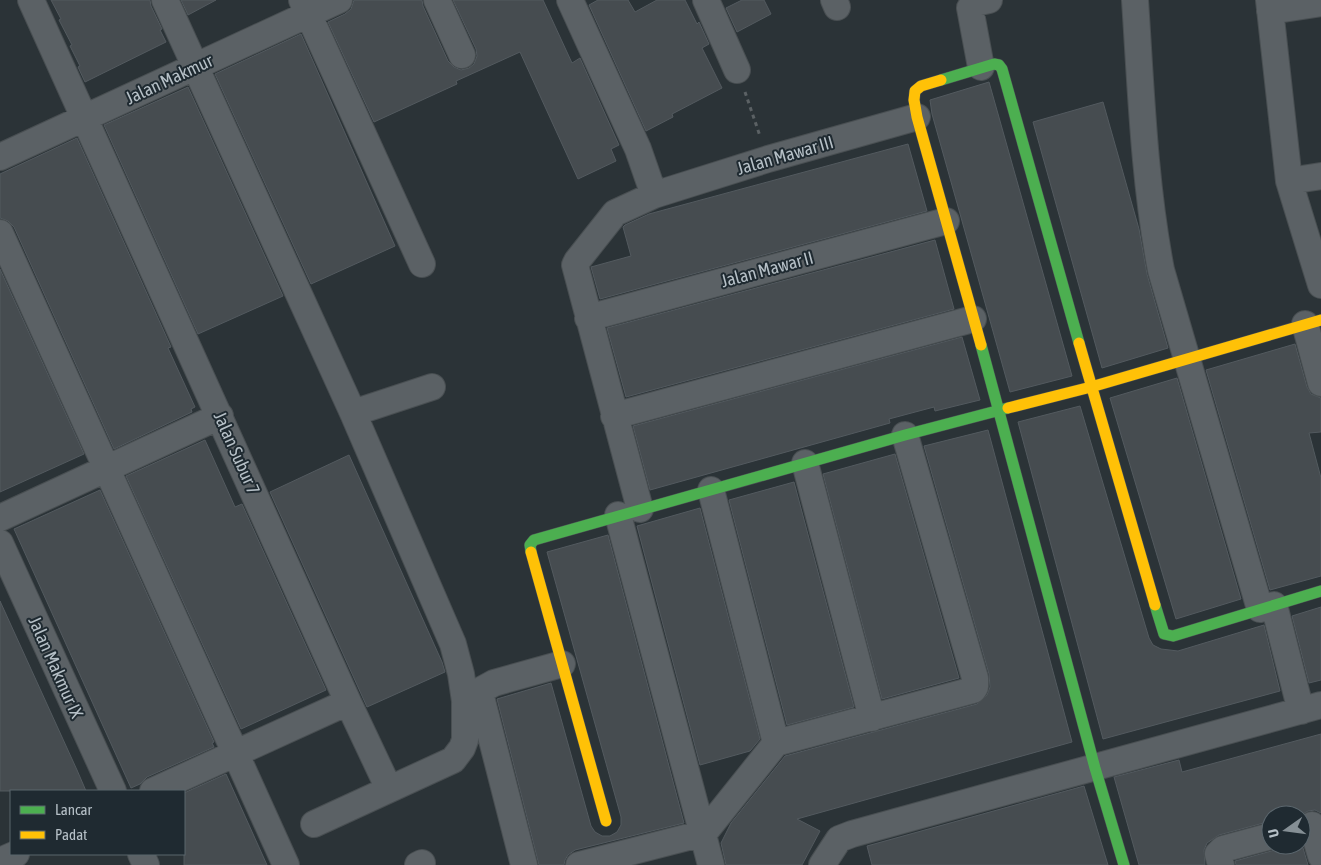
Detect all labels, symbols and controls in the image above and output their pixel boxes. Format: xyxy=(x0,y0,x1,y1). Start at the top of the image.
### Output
street label: Jalan Makmur xyxy=(122,49,217,108)
street label: Jalan Mawar III xyxy=(734,131,836,179)
street label: Jalan Mawar II xyxy=(718,247,816,291)
street label: Jalan Subur 7 xyxy=(209,408,265,498)
street label: Jalan Makmur IX xyxy=(24,613,88,722)
legend xyxy=(10,790,185,855)
text: Lancar xyxy=(55,801,93,818)
north arrow xyxy=(1261,805,1311,855)
text: Padat xyxy=(55,826,87,843)
text: U xyxy=(1265,827,1282,839)

